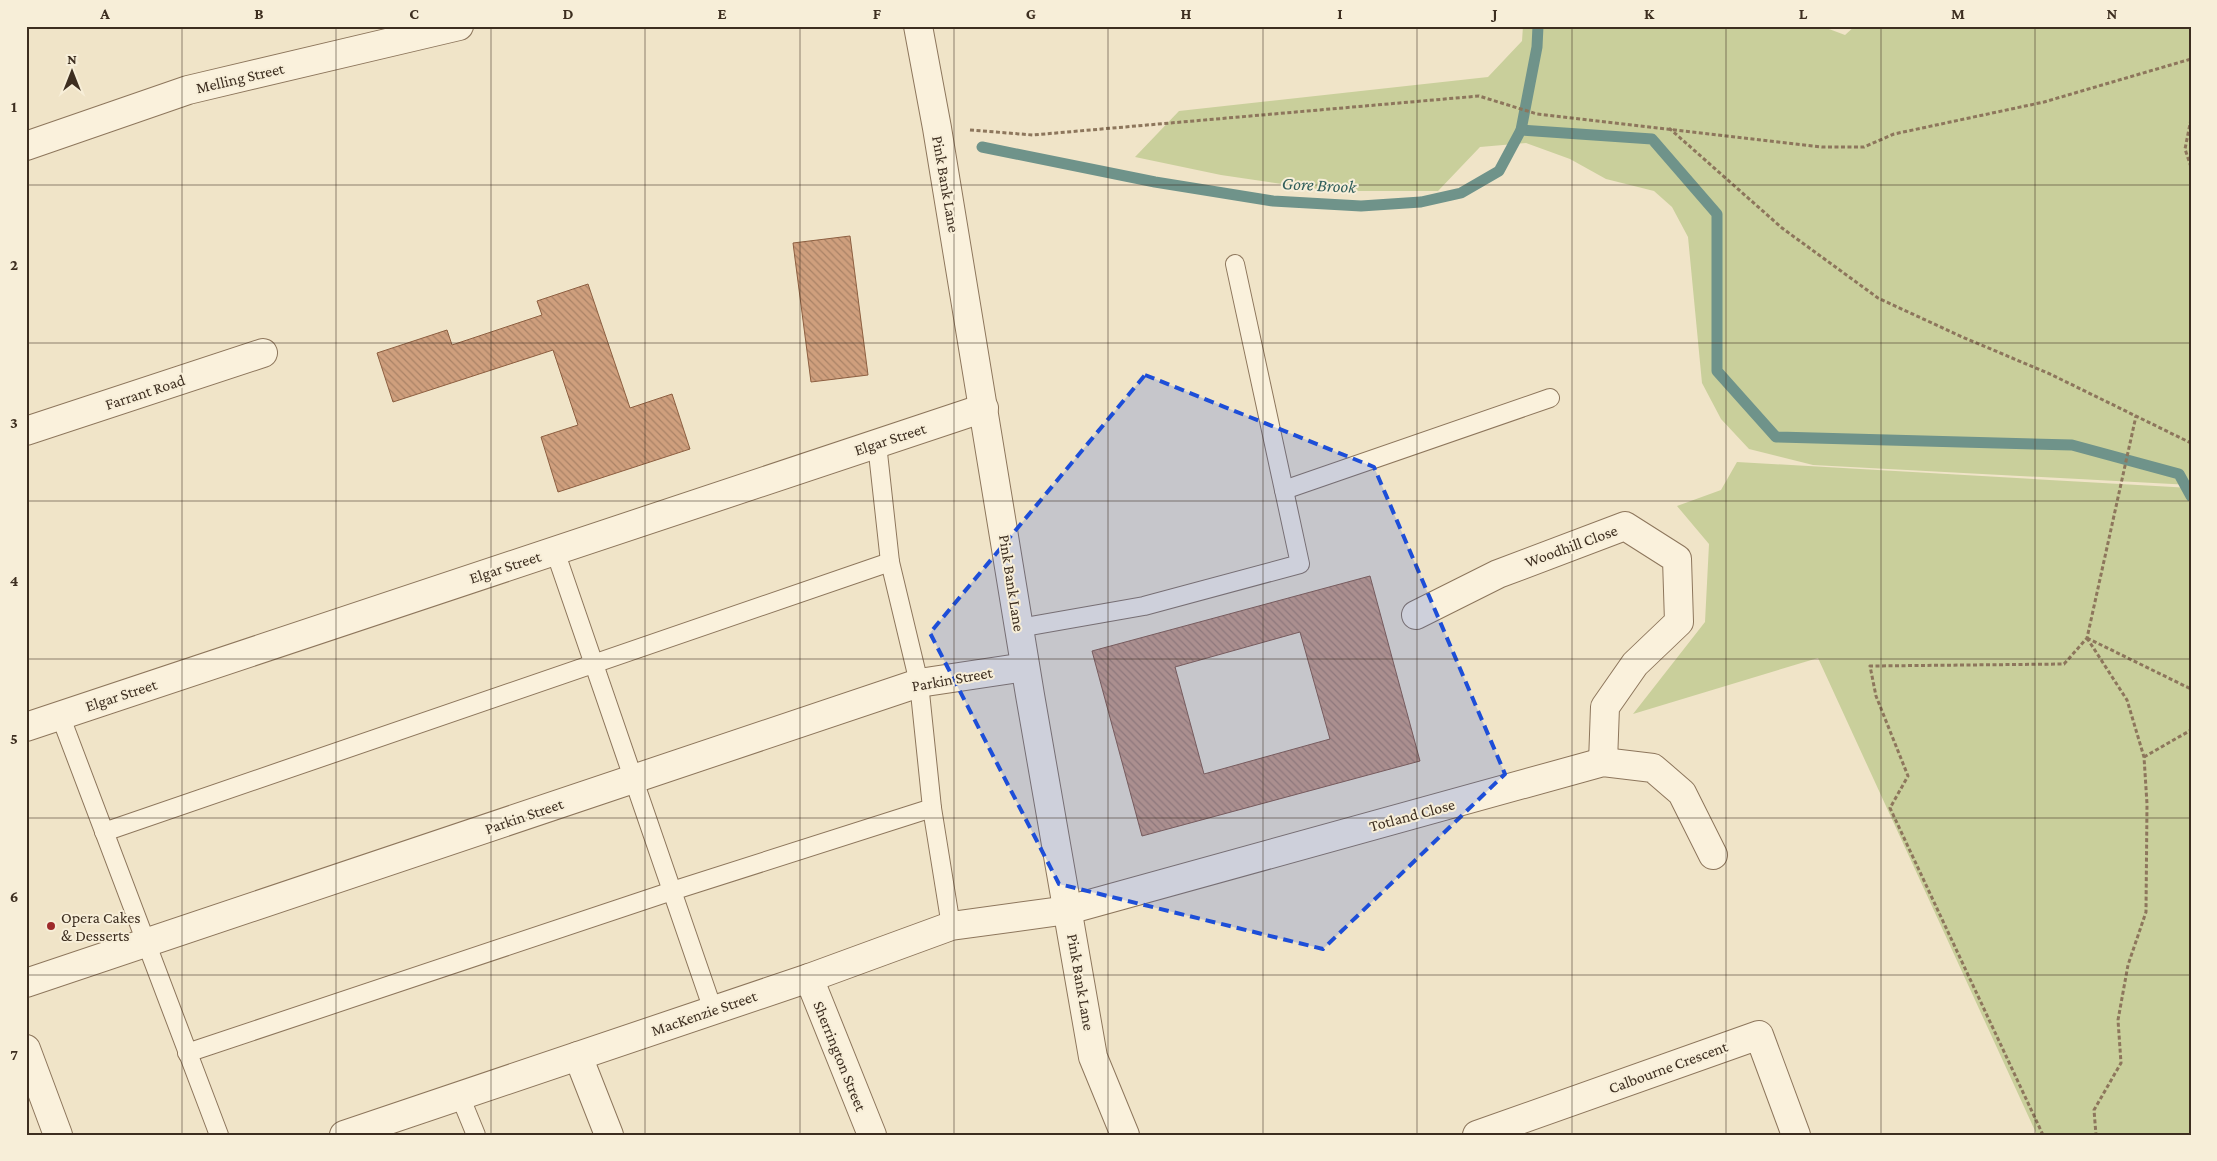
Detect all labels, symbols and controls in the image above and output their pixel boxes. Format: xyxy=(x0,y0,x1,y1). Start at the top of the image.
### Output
text: A xyxy=(99,5,110,22)
text: B xyxy=(254,5,264,22)
text: C xyxy=(409,5,419,22)
text: D xyxy=(562,5,574,22)
text: E xyxy=(717,5,727,22)
text: F xyxy=(873,5,882,22)
text: G xyxy=(1026,5,1036,22)
text: H xyxy=(1181,5,1192,22)
text: I xyxy=(1337,5,1343,22)
text: J xyxy=(1490,5,1498,22)
text: K xyxy=(1644,5,1655,22)
text: L xyxy=(1799,5,1808,22)
text: M xyxy=(1951,5,1965,22)
text: N xyxy=(2107,5,2118,22)
north arrow xyxy=(48,48,98,98)
text: N xyxy=(67,51,77,67)
street label: Melling Street xyxy=(194,59,287,97)
text: 1 xyxy=(11,98,17,115)
street label: Pink Bank Lane xyxy=(929,134,963,234)
water label: Gore Brook xyxy=(1281,173,1358,197)
text: 2 xyxy=(10,256,18,273)
street label: Farrant Road xyxy=(103,371,188,413)
text: 3 xyxy=(10,414,18,431)
street label: Elgar Street xyxy=(852,419,929,459)
street label: Woodhill Close xyxy=(1522,521,1620,571)
street label: Pink Bank Lane xyxy=(996,533,1028,633)
street label: Elgar Street xyxy=(467,547,544,587)
text: 4 xyxy=(10,572,19,589)
street label: Parkin Street xyxy=(910,663,994,694)
street label: Elgar Street xyxy=(83,675,160,715)
text: 5 xyxy=(10,730,18,747)
street label: Parkin Street xyxy=(483,794,566,837)
street label: Totland Close xyxy=(1367,795,1457,835)
text: 6 xyxy=(10,888,18,905)
place label: Opera Cakes & Desserts xyxy=(61,909,141,944)
marker: Opera Cakes & Desserts xyxy=(45,920,57,932)
street label: Pink Bank Lane xyxy=(1064,932,1098,1032)
street label: MacKenzie Street xyxy=(649,987,760,1039)
street label: Sherrington Street xyxy=(809,998,870,1115)
street label: Calbourne Crescent xyxy=(1606,1037,1731,1096)
text: 7 xyxy=(10,1046,18,1063)

